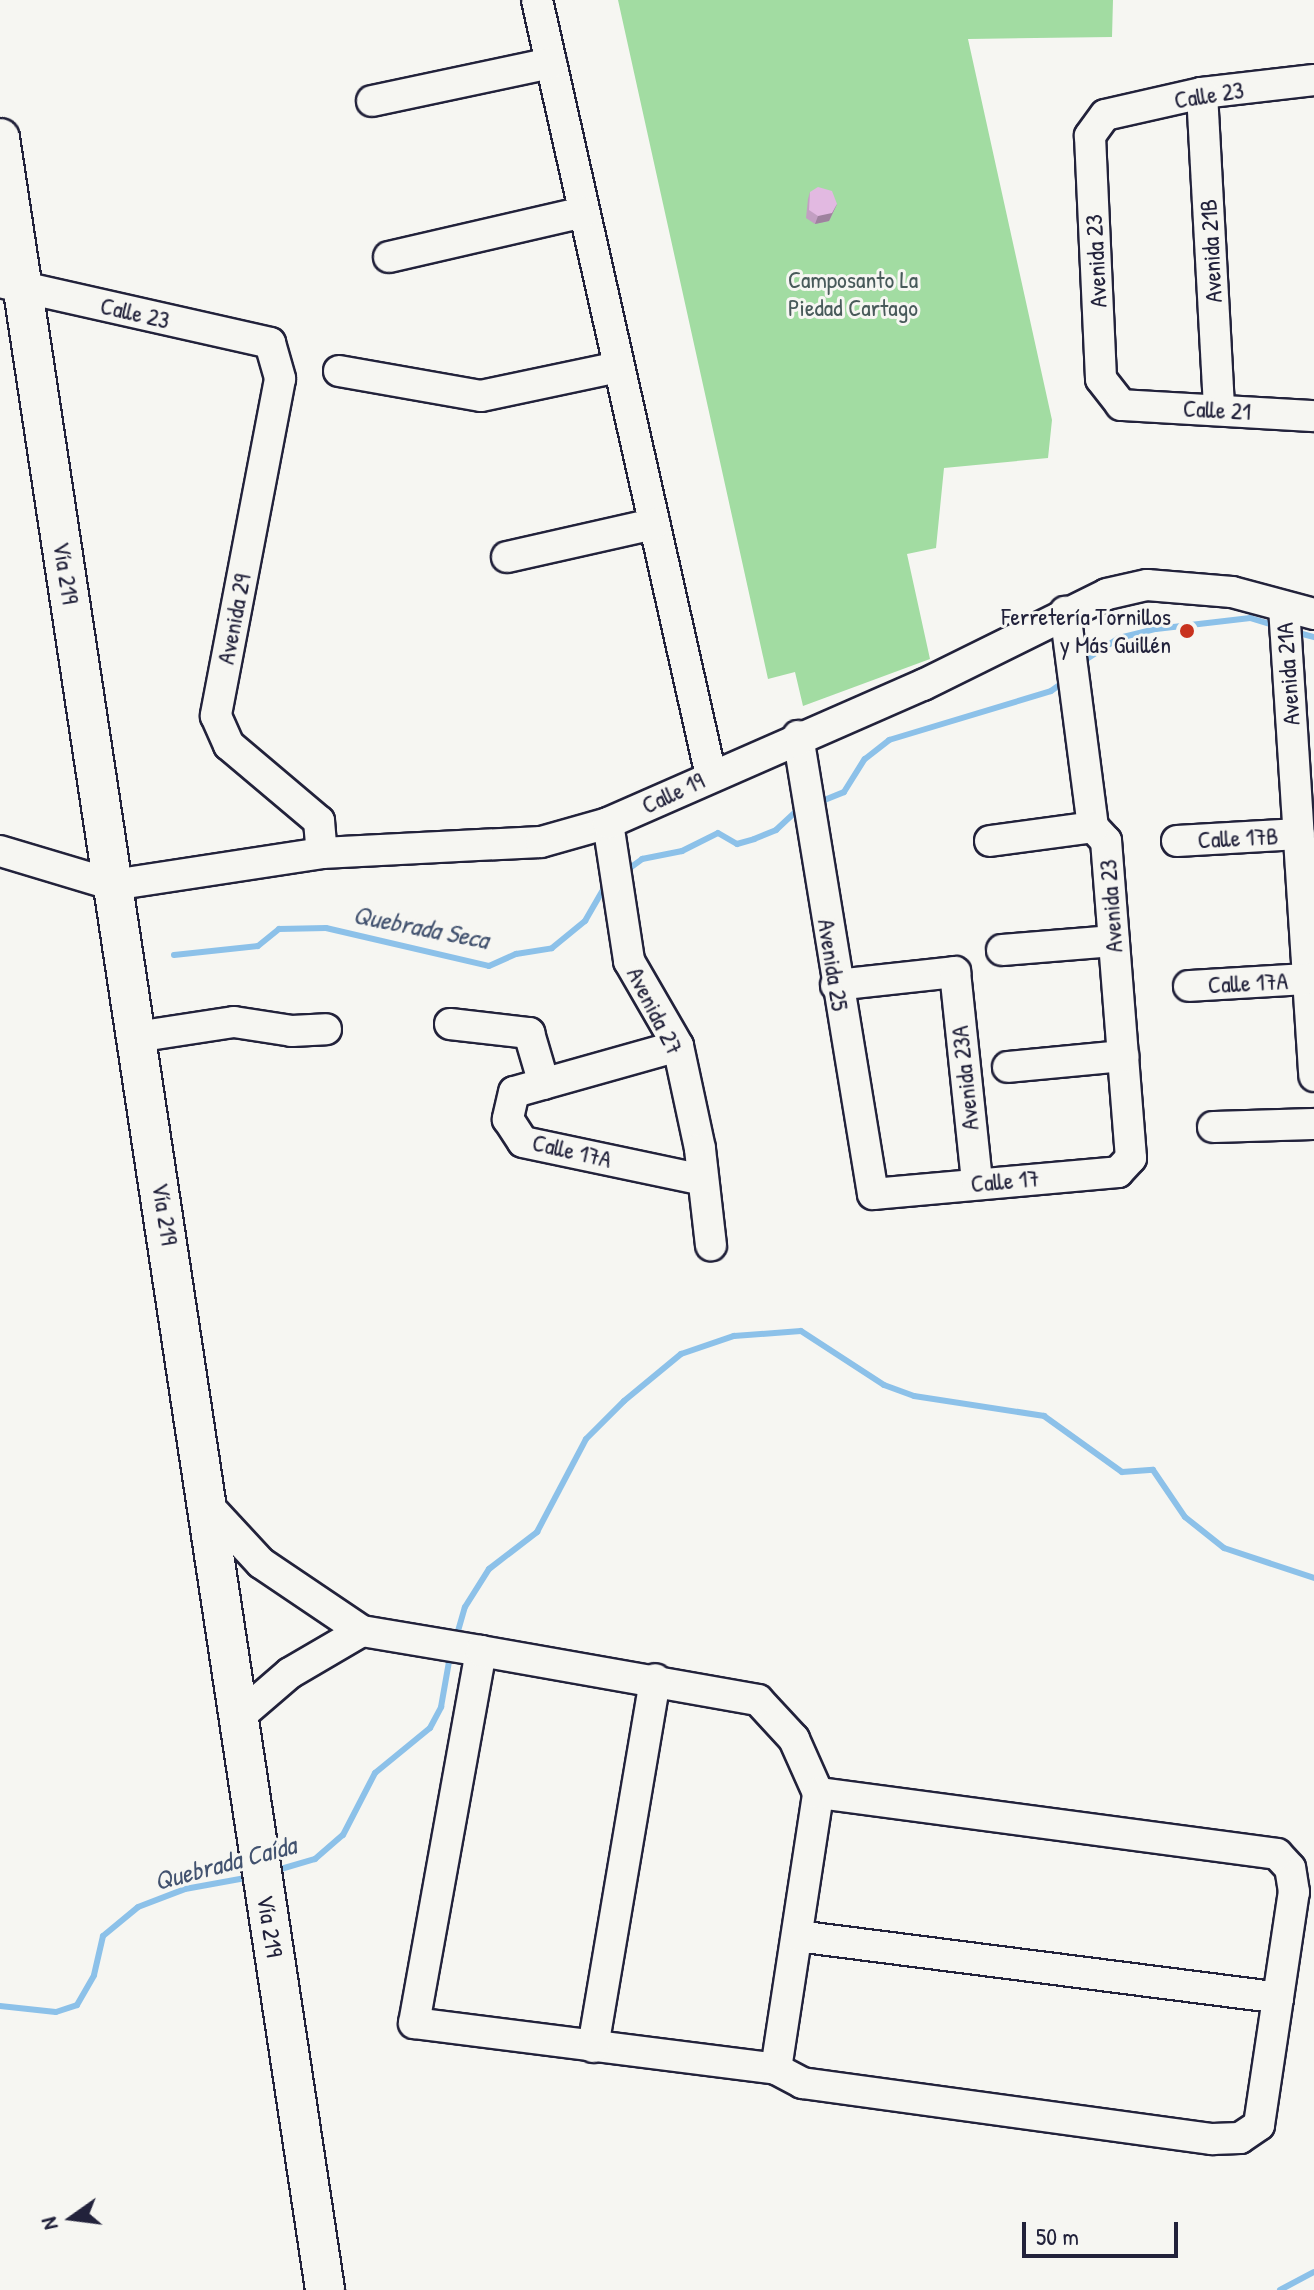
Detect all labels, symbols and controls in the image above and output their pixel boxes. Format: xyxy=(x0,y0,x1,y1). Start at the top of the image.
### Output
street label: Calle 23 xyxy=(1172,75,1246,115)
street label: Avenida 21B xyxy=(1194,199,1228,303)
street label: Avenida 23 xyxy=(1079,214,1113,308)
park label: Camposanto La Piedad Cartago xyxy=(788,266,918,322)
street label: Calle 23 xyxy=(98,291,172,335)
street label: Calle 21 xyxy=(1182,394,1252,426)
street label: Vía 219 xyxy=(47,540,85,606)
street label: Avenida 29 xyxy=(211,571,257,667)
place label: Ferretería Tornillos y Más Guillén xyxy=(1001,603,1171,659)
marker: Ferretería Tornillos y Más Guillén xyxy=(1178,622,1196,640)
street label: Avenida 21A xyxy=(1270,622,1306,726)
street label: Calle 19 xyxy=(637,766,709,820)
street label: Calle 17B xyxy=(1197,822,1279,854)
street label: Avenida 23 xyxy=(1093,858,1129,954)
water label: Quebrada Seca xyxy=(351,899,491,955)
street label: Avenida 25 xyxy=(812,917,854,1013)
street label: Avenida 27 xyxy=(621,962,689,1060)
street label: Calle 17A xyxy=(1207,967,1289,999)
street label: Avenida 23A xyxy=(945,1024,985,1132)
street label: Calle 17A xyxy=(530,1128,614,1174)
street label: Calle 17 xyxy=(970,1164,1040,1198)
street label: Vía 219 xyxy=(146,1181,184,1247)
water label: Quebrada Caída xyxy=(151,1829,299,1897)
street label: Vía 219 xyxy=(251,1893,289,1959)
north arrow xyxy=(32,2178,112,2258)
scale bar xyxy=(1026,2206,1182,2256)
text: N xyxy=(33,2214,65,2233)
text: 50 m xyxy=(1036,2220,1079,2252)

